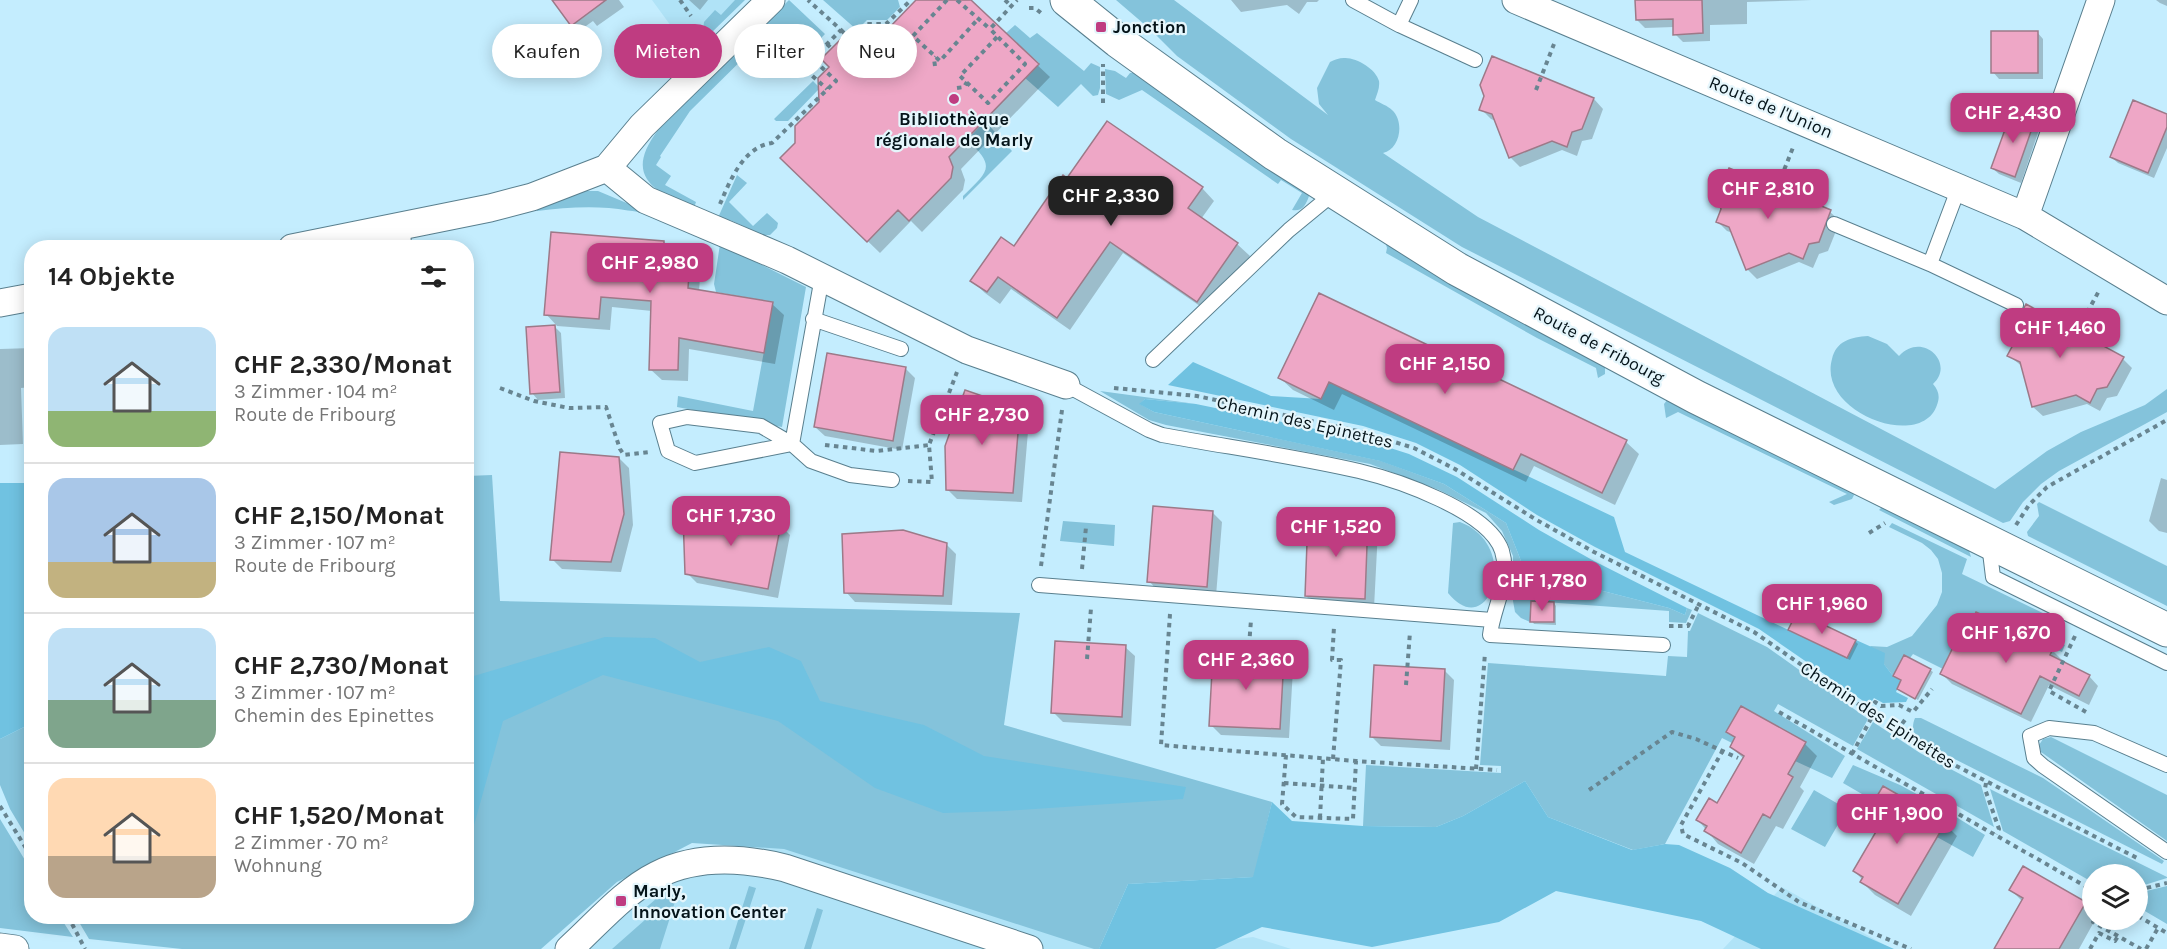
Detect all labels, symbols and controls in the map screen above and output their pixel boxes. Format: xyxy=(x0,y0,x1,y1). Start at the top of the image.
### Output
place label: Jonction xyxy=(1113,16,1186,38)
marker: Jonction xyxy=(1094,20,1108,34)
chip: Kaufen xyxy=(492,24,602,78)
chip: Mieten xyxy=(614,24,722,78)
chip: Filter xyxy=(734,24,825,78)
chip: Neu xyxy=(837,24,917,78)
street label: Route de l'Union xyxy=(1706,71,1836,143)
marker: Bibliothèque régionale de Marly xyxy=(947,92,961,106)
pin: CHF 2,430 xyxy=(1944,93,2082,144)
text: CHF 2,430 xyxy=(1965,101,2061,124)
place label: Bibliothèque régionale de Marly xyxy=(875,108,1033,151)
pin: CHF 2,810 xyxy=(1699,169,1837,220)
pin: CHF 2,330 xyxy=(1042,176,1180,227)
text: CHF 2,810 xyxy=(1722,177,1814,200)
text: CHF 2,330 xyxy=(1062,184,1160,207)
pin: CHF 2,980 xyxy=(581,243,719,294)
text: CHF 2,980 xyxy=(601,251,699,274)
icon: filters xyxy=(417,260,450,293)
text: 14 Objekte xyxy=(48,261,175,292)
street label: Route de Fribourg xyxy=(1530,301,1668,389)
pin: CHF 1,460 xyxy=(1991,308,2129,359)
text: CHF 1,460 xyxy=(2014,316,2106,339)
pin: CHF 2,150 xyxy=(1376,344,1514,395)
text: CHF 2,330/Monat xyxy=(234,349,452,380)
icon: home xyxy=(96,351,168,423)
text: CHF 2,150 xyxy=(1399,352,1491,375)
text: 3 Zimmer · 104 m² xyxy=(234,380,397,403)
street label: Chemin des Epinettes xyxy=(1215,391,1395,453)
pin: CHF 2,730 xyxy=(913,395,1051,446)
text: Route de Fribourg xyxy=(234,403,395,426)
text: CHF 2,730 xyxy=(935,403,1029,426)
pin: CHF 1,730 xyxy=(662,496,800,547)
text: CHF 2,150/Monat xyxy=(234,500,444,531)
icon: home xyxy=(96,502,168,574)
text: CHF 1,730 xyxy=(686,504,776,527)
pin: CHF 1,520 xyxy=(1267,507,1405,558)
text: CHF 1,520 xyxy=(1290,515,1382,538)
text: 3 Zimmer · 107 m² xyxy=(234,531,396,554)
text: Route de Fribourg xyxy=(234,554,395,577)
pin: CHF 1,780 xyxy=(1473,561,1611,612)
text: CHF 1,780 xyxy=(1497,569,1587,592)
pin: CHF 1,960 xyxy=(1753,584,1891,635)
text: CHF 1,960 xyxy=(1776,592,1868,615)
pin: CHF 1,670 xyxy=(1937,613,2075,664)
text: CHF 1,670 xyxy=(1961,621,2051,644)
pin: CHF 2,360 xyxy=(1177,640,1315,691)
text: CHF 2,360 xyxy=(1197,648,1295,671)
text: CHF 2,730/Monat xyxy=(234,650,449,681)
icon: home xyxy=(96,652,168,724)
street label: Chemin des Epinettes xyxy=(1796,657,1960,773)
text: 3 Zimmer · 107 m² xyxy=(234,681,396,704)
text: Chemin des Epinettes xyxy=(234,704,435,727)
pin: CHF 1,900 xyxy=(1828,794,1966,845)
text: CHF 1,520/Monat xyxy=(234,800,444,831)
icon: home xyxy=(96,802,168,874)
text: CHF 1,900 xyxy=(1851,802,1943,825)
text: 2 Zimmer · 70 m² xyxy=(234,831,389,854)
text: Wohnung xyxy=(234,854,322,877)
map controls xyxy=(2082,864,2148,930)
button: layers xyxy=(2082,864,2148,930)
place label: Marly, Innovation Center xyxy=(633,880,786,923)
marker: Marly, Innovation Center xyxy=(614,894,628,908)

